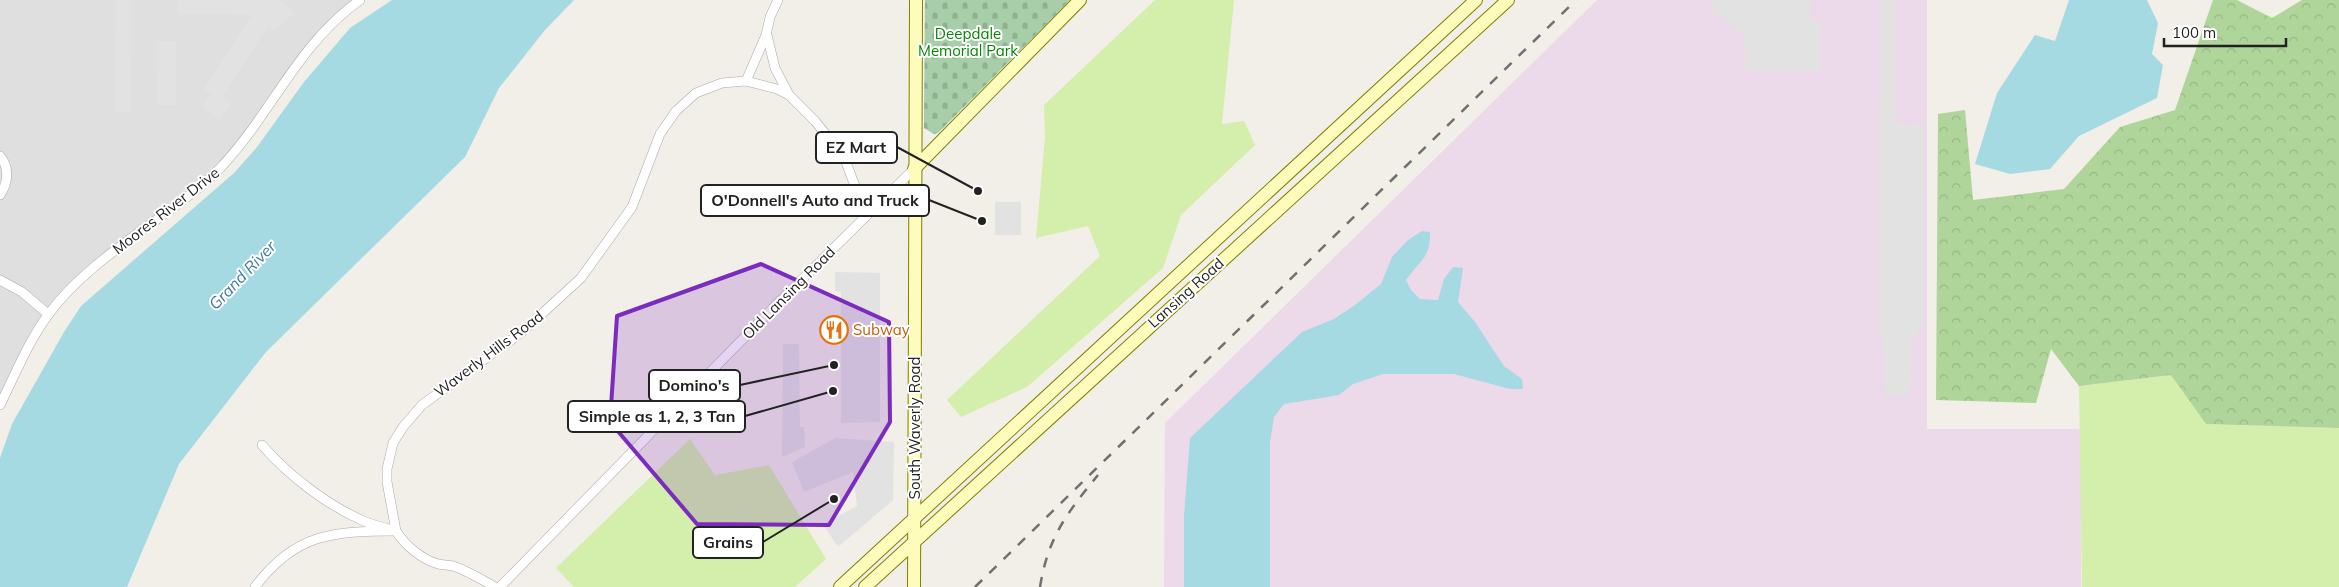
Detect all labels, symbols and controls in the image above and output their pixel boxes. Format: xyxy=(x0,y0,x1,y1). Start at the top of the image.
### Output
scale bar xyxy=(2164,15,2286,47)
text: 100 m xyxy=(2172,23,2216,42)
park label: Deepdale Memorial Park xyxy=(918,24,1018,60)
callout: EZ Mart xyxy=(816,132,897,163)
text: EZ Mart xyxy=(826,137,886,157)
street label: Moores River Drive xyxy=(108,163,223,258)
callout: O'Donnell's Auto and Truck xyxy=(701,185,929,216)
text: O'Donnell's Auto and Truck xyxy=(711,190,920,210)
water label: Grand River xyxy=(204,236,281,314)
street label: Old Lansing Road xyxy=(738,242,839,343)
street label: Lansing Road xyxy=(1144,254,1228,332)
street label: Waverly Hills Road xyxy=(430,306,547,401)
restaurant icon: Subway xyxy=(819,315,849,345)
place label: Subway xyxy=(853,320,910,339)
street label: South Waverly Road xyxy=(905,357,924,499)
callout: Domino's xyxy=(649,370,740,401)
text: Domino's xyxy=(658,375,730,395)
callout: Simple as 1, 2, 3 Tan xyxy=(568,401,745,432)
text: Simple as 1, 2, 3 Tan xyxy=(579,406,735,426)
callout: Grains xyxy=(693,527,763,558)
text: Grains xyxy=(703,532,753,552)

